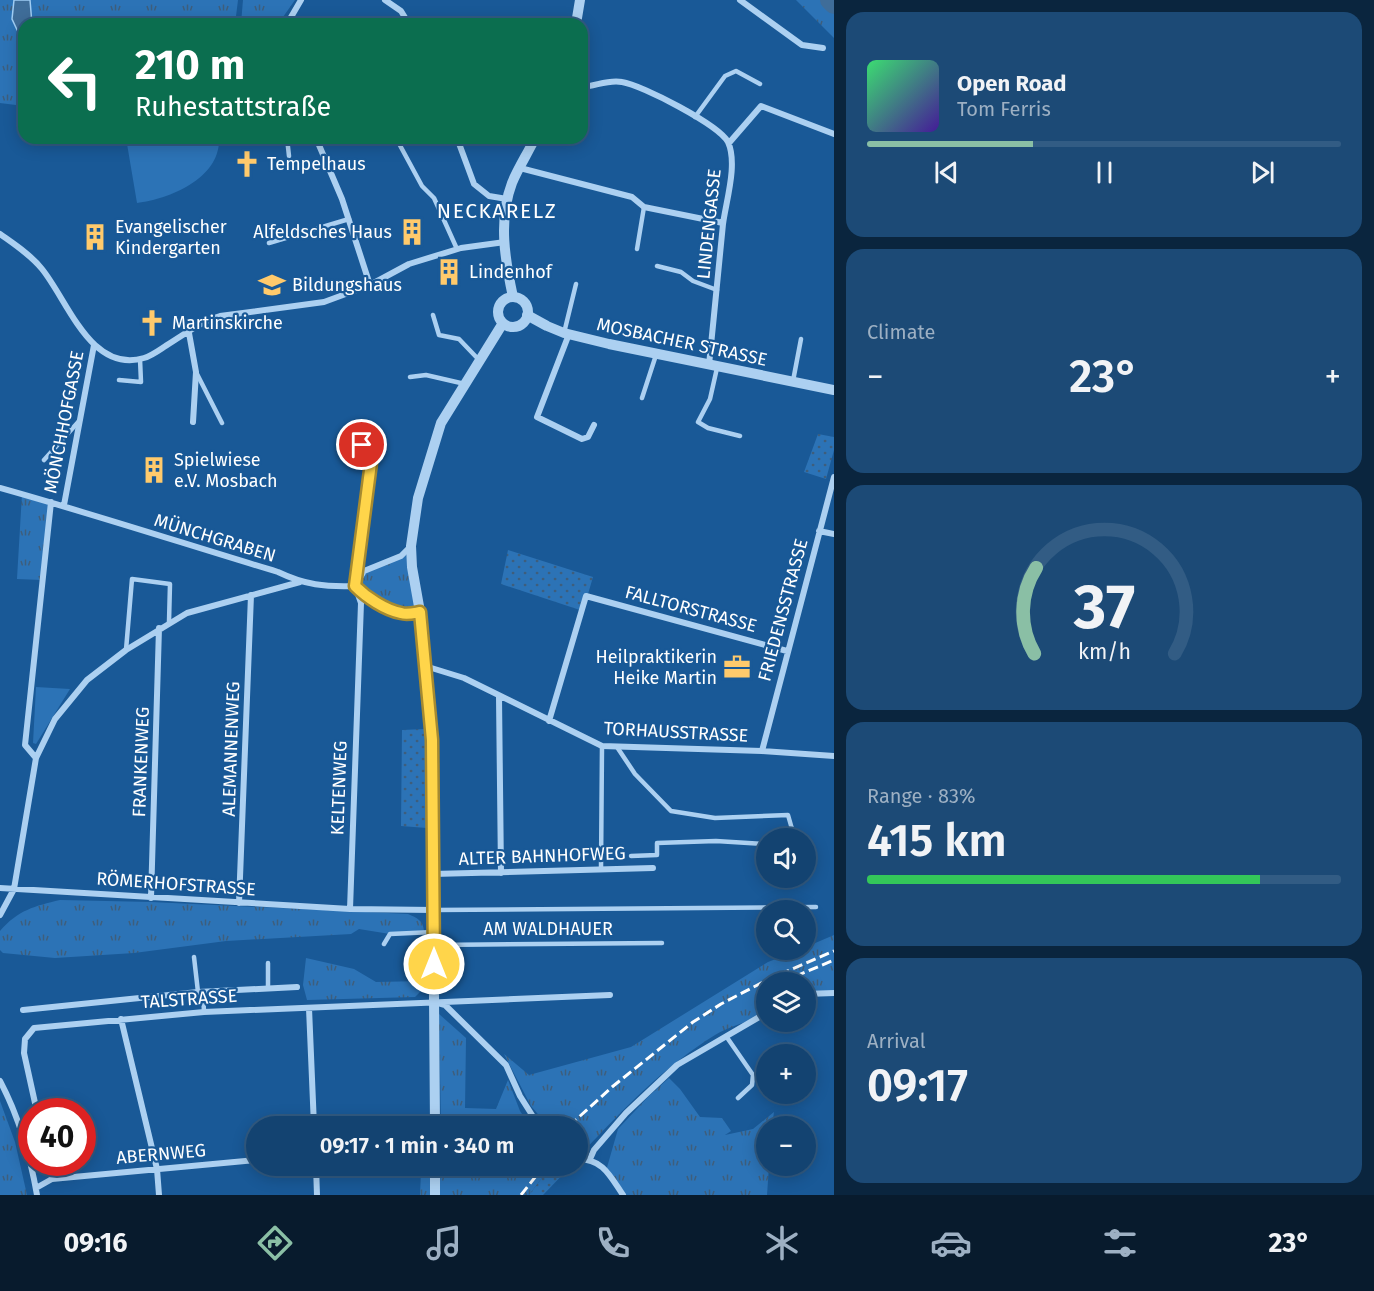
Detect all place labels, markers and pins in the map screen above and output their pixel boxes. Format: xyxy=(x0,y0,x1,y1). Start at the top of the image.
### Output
church icon: Tempelhaus xyxy=(232,149,262,179)
place label: Tempelhaus xyxy=(267,153,366,175)
place label: Evangelischer Kindergarten xyxy=(115,216,227,259)
building icon: Alfeldsches Haus xyxy=(397,217,427,247)
place label: Alfeldsches Haus xyxy=(253,221,392,243)
building icon: Evangelischer Kindergarten xyxy=(80,222,110,252)
building icon: Lindenhof xyxy=(434,257,464,287)
place label: Lindenhof xyxy=(469,261,554,283)
school or university icon: Bildungshaus xyxy=(257,270,287,300)
place label: Bildungshaus xyxy=(292,274,402,296)
church icon: Martinskirche xyxy=(137,308,167,338)
place label: Martinskirche xyxy=(172,312,283,334)
pin xyxy=(336,419,387,470)
place label: Spielwiese e.V. Mosbach xyxy=(174,449,278,492)
building icon: Spielwiese e.V. Mosbach xyxy=(139,455,169,485)
place label: Heilpraktikerin Heike Martin xyxy=(596,646,717,689)
office icon: Heilpraktikerin Heike Martin xyxy=(722,652,752,682)

